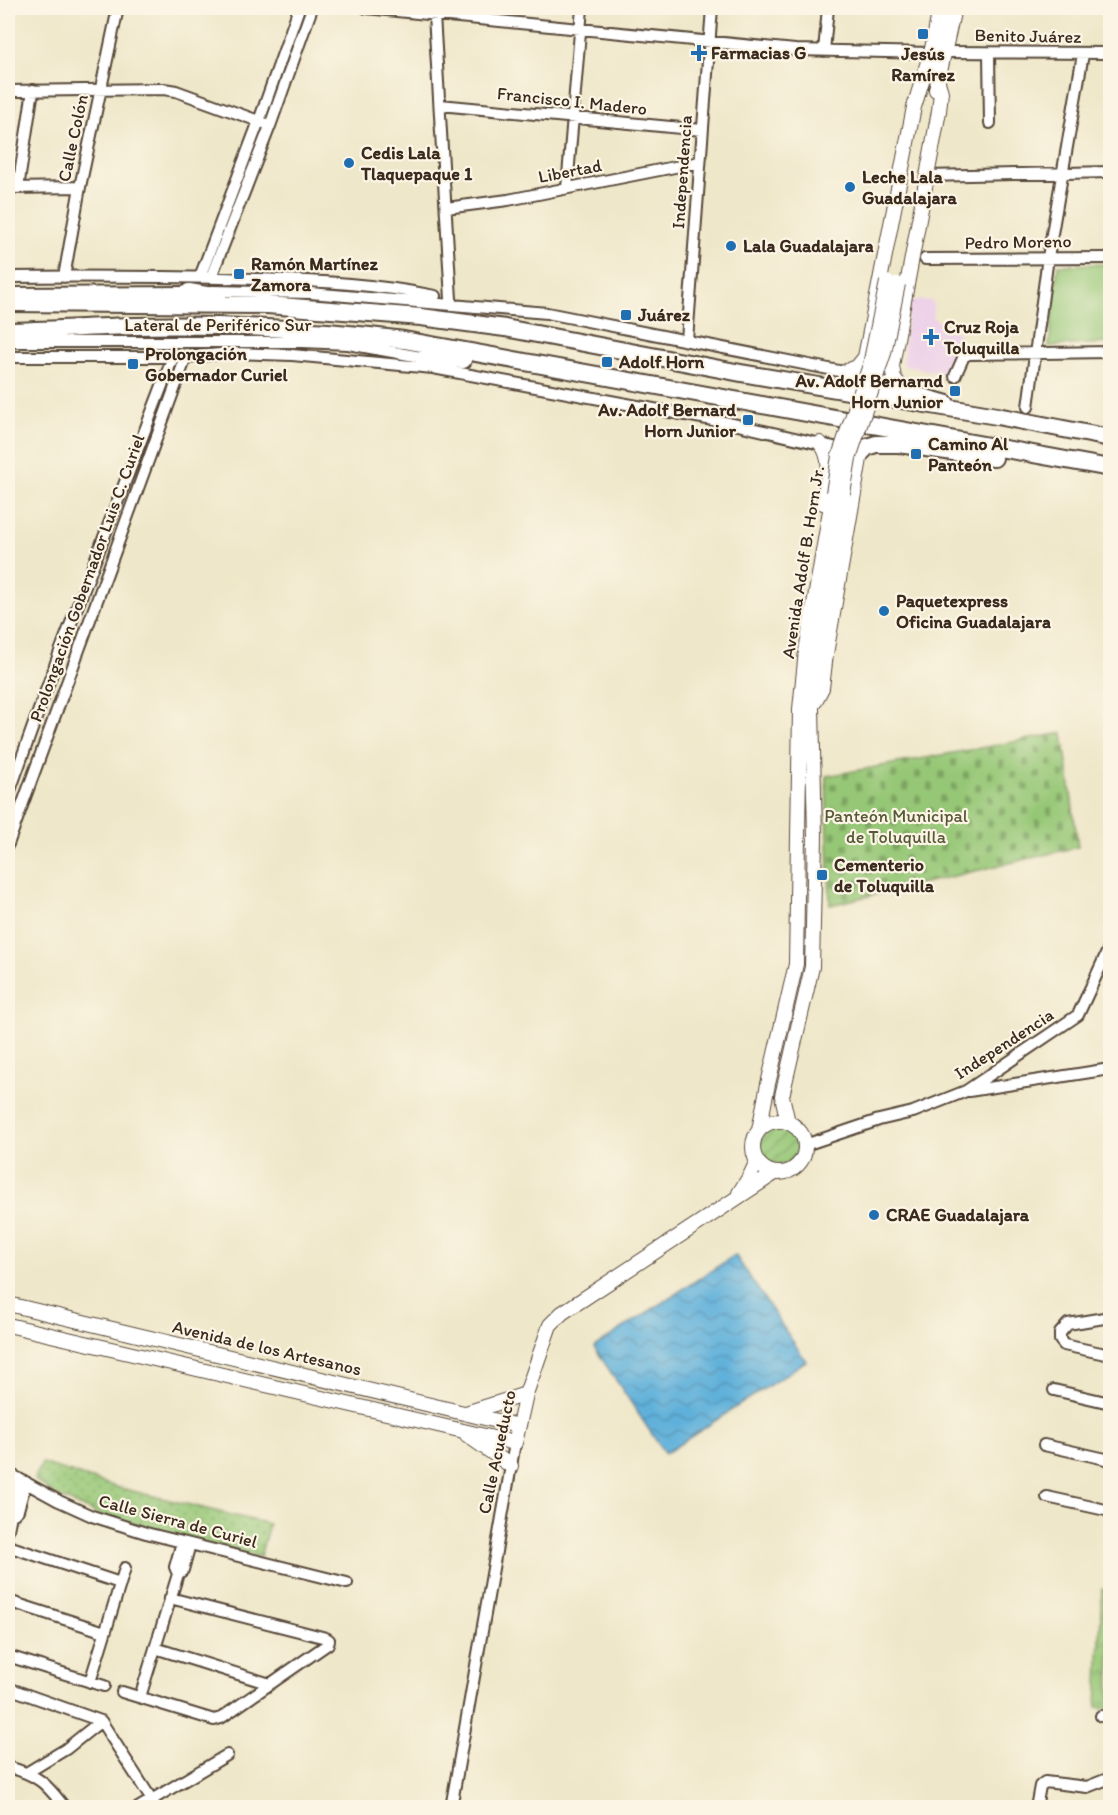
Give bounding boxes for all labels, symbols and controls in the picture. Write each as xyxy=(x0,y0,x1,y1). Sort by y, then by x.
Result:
street label: Benito Juárez xyxy=(974,24,1082,48)
marker: Jesús Ramírez xyxy=(916,27,930,41)
place label: Farmacias G xyxy=(711,42,806,64)
place label: Jesús Ramírez xyxy=(891,43,955,86)
marker: Farmacias G xyxy=(692,46,706,60)
street label: Francisco I. Madero xyxy=(496,82,648,120)
street label: Calle Colón xyxy=(53,92,93,184)
street label: Independencia xyxy=(667,114,697,230)
place label: Cedis Lala Tlaquepaque 1 xyxy=(360,142,473,185)
street label: Libertad xyxy=(536,154,604,188)
marker: Cedis Lala Tlaquepaque 1 xyxy=(342,156,356,170)
place label: Leche Lala Guadalajara xyxy=(862,166,957,209)
marker: Leche Lala Guadalajara xyxy=(843,180,857,194)
street label: Pedro Moreno xyxy=(964,230,1072,254)
place label: Lala Guadalajara xyxy=(743,235,874,257)
marker: Lala Guadalajara xyxy=(724,239,738,253)
place label: Ramón Martínez Zamora xyxy=(251,253,378,296)
marker: Ramón Martínez Zamora xyxy=(232,267,246,281)
place label: Juárez xyxy=(637,304,691,326)
marker: Juárez xyxy=(619,308,633,322)
street label: Lateral de Periférico Sur xyxy=(124,314,313,336)
place label: Cruz Roja Toluquilla xyxy=(943,316,1020,359)
marker: Cruz Roja Toluquilla xyxy=(922,328,940,346)
place label: Prolongación Gobernador Curiel xyxy=(145,343,289,386)
place label: Adolf Horn xyxy=(618,351,704,373)
marker: Adolf Horn xyxy=(600,355,614,369)
marker: Prolongación Gobernador Curiel xyxy=(126,357,140,371)
place label: Av. Adolf Bernarnd Horn Junior xyxy=(795,370,944,413)
marker: Av. Adolf Bernarnd Horn Junior xyxy=(948,384,962,398)
place label: Av. Adolf Bernard Horn Junior xyxy=(597,399,737,442)
marker: Av. Adolf Bernard Horn Junior xyxy=(741,413,755,427)
street label: Prolongación Gobernador Luis C. Curiel xyxy=(25,431,149,725)
place label: Camino Al Panteón xyxy=(928,433,1009,476)
marker: Camino Al Panteón xyxy=(909,447,923,461)
street label: Avenida Adolf B. Horn Jr. xyxy=(777,464,829,660)
place label: Paquetexpress Oficina Guadalajara xyxy=(896,590,1051,633)
marker: Paquetexpress Oficina Guadalajara xyxy=(877,604,891,618)
park label: Panteón Municipal de Toluquilla xyxy=(824,805,968,848)
place label: Cementerio de Toluquilla xyxy=(834,854,935,897)
marker: Cementerio de Toluquilla xyxy=(815,868,829,882)
street label: Independencia xyxy=(950,1004,1058,1084)
place label: CRAE Guadalajara xyxy=(886,1204,1030,1226)
marker: CRAE Guadalajara xyxy=(867,1208,881,1222)
street label: Avenida de los Artesanos xyxy=(170,1316,364,1380)
street label: Calle Acueducto xyxy=(473,1388,521,1516)
street label: Calle Sierra de Curiel xyxy=(96,1489,260,1553)

